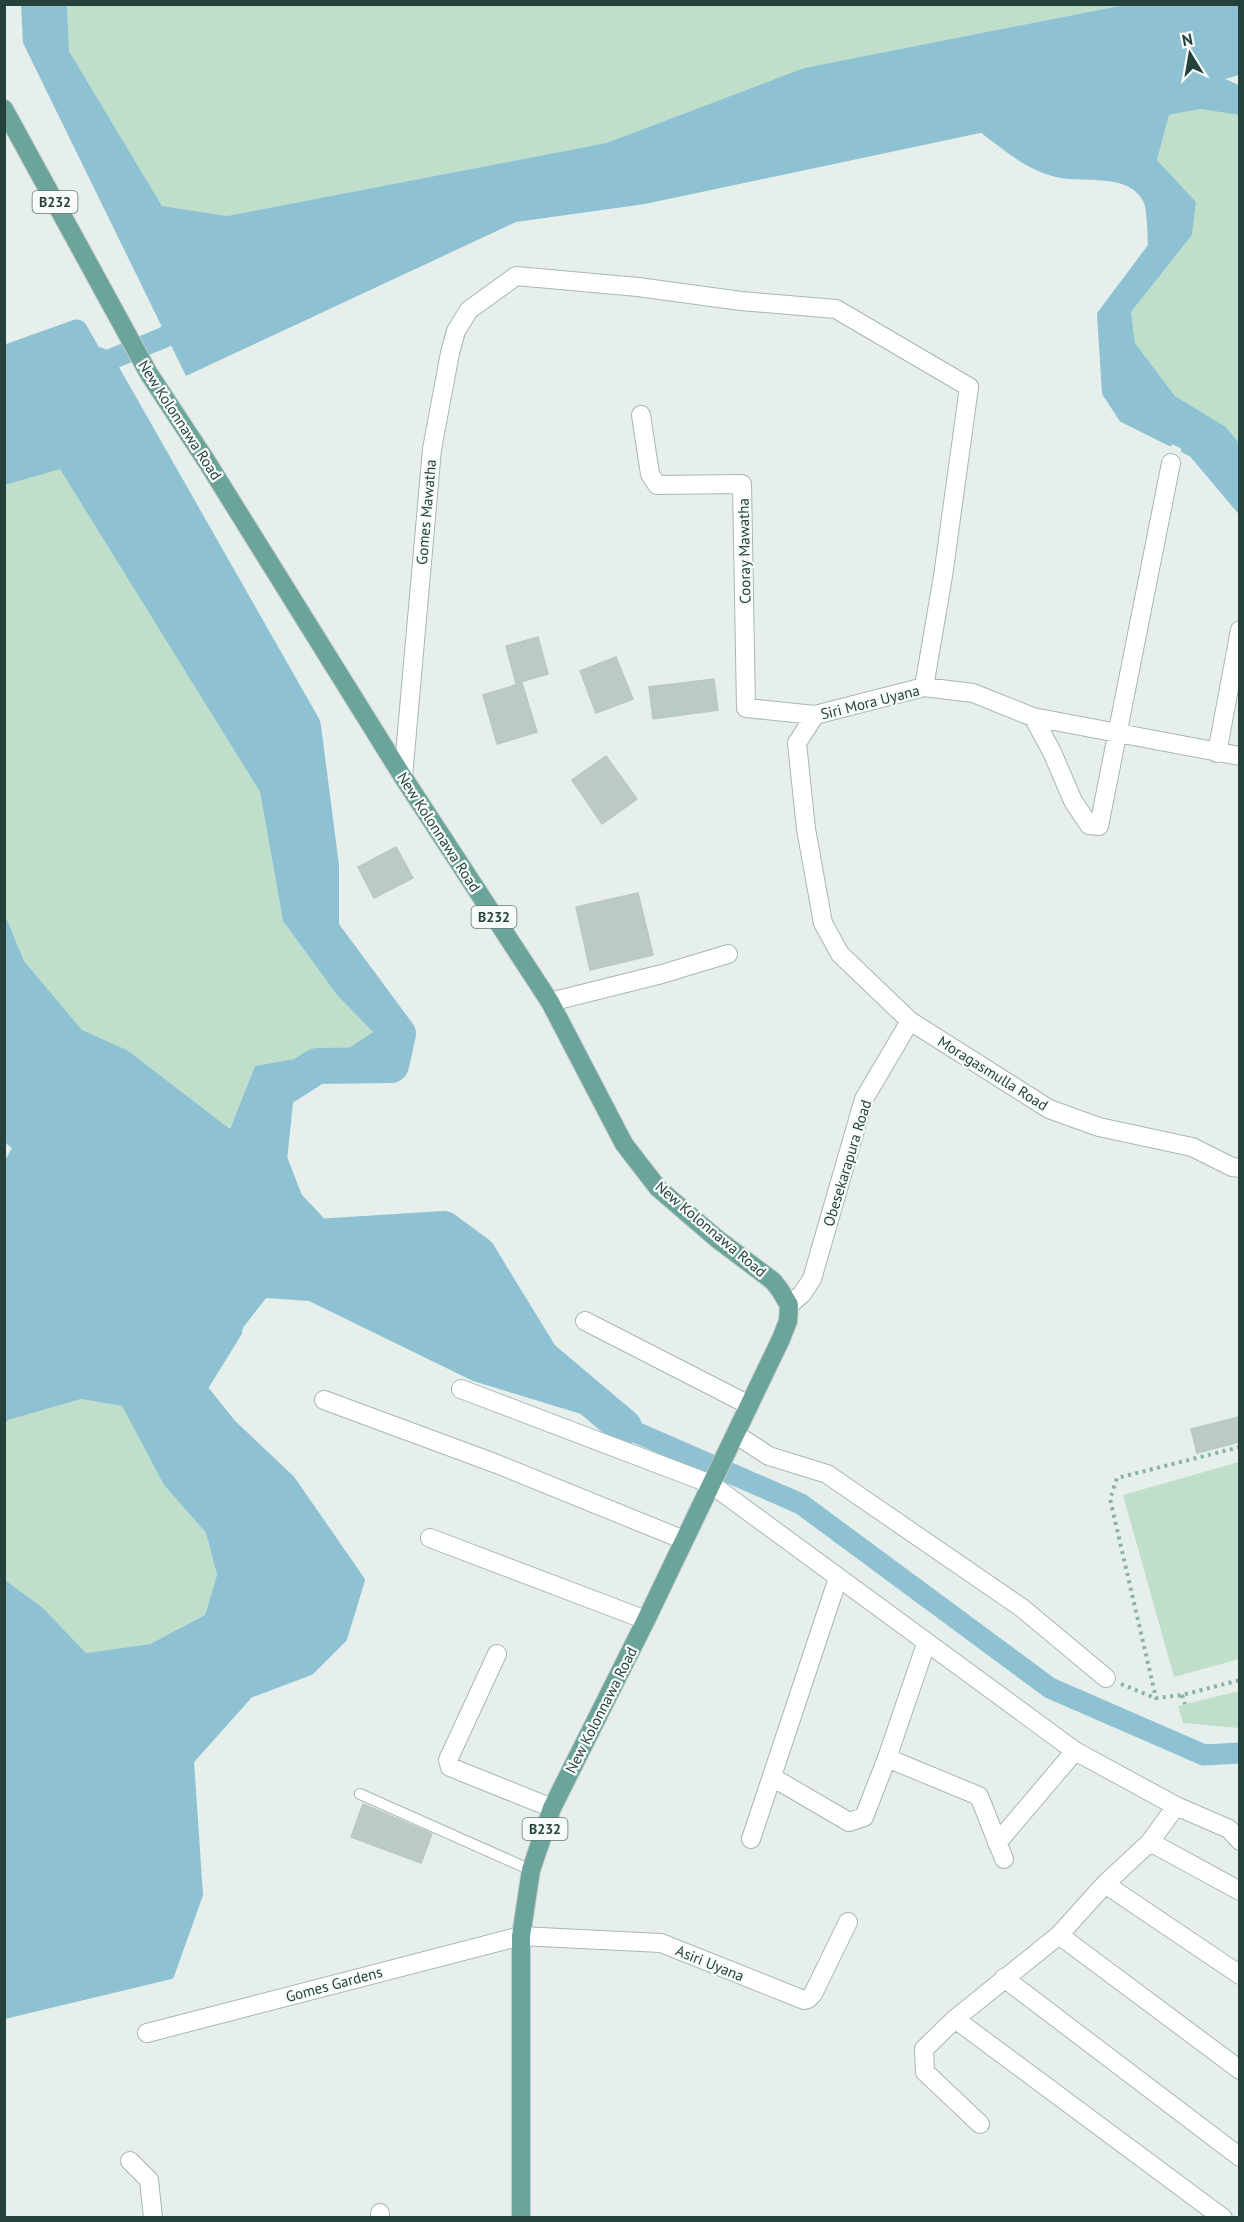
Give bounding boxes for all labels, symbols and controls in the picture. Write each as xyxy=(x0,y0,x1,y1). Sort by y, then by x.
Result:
north arrow xyxy=(1160,24,1220,84)
text: N xyxy=(1180,28,1194,50)
road number: B232 xyxy=(32,191,78,213)
street label: New Kolonnawa Road xyxy=(134,356,226,484)
street label: Gomes Mawatha xyxy=(412,458,440,566)
street label: Cooray Mawatha xyxy=(734,498,754,604)
street label: Siri Mora Uyana xyxy=(818,681,922,723)
street label: New Kolonnawa Road xyxy=(393,768,485,896)
road number: B232 xyxy=(472,906,516,928)
street label: Moragasmulla Road xyxy=(934,1031,1052,1115)
street label: Obesekarapura Road xyxy=(819,1097,875,1229)
street label: New Kolonnawa Road xyxy=(652,1177,770,1281)
street label: New Kolonnawa Road xyxy=(561,1644,641,1776)
road number: B232 xyxy=(522,1818,568,1840)
street label: Asiri Uyana xyxy=(673,1941,747,1985)
street label: Gomes Gardens xyxy=(284,1962,384,2006)

